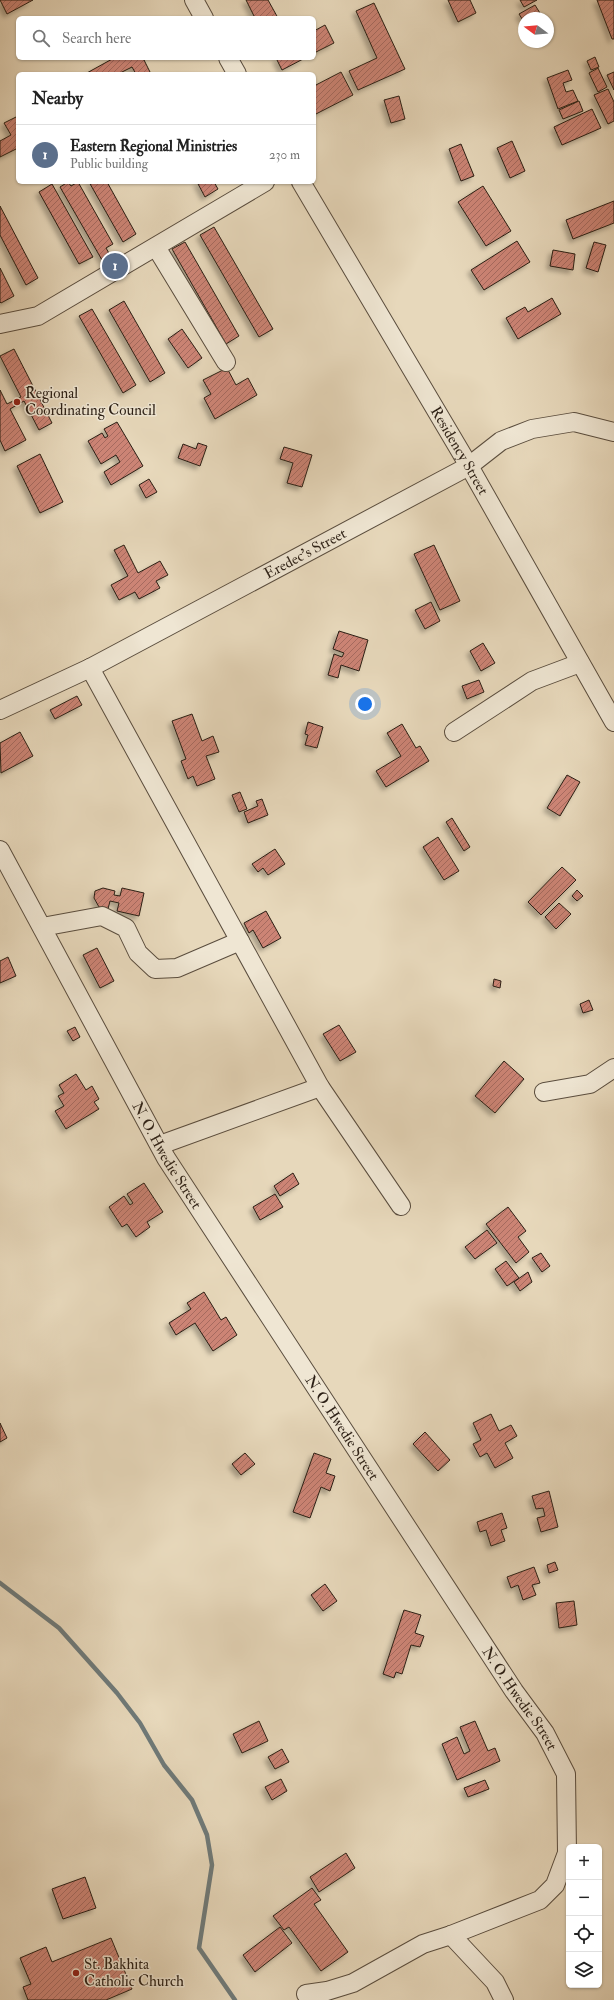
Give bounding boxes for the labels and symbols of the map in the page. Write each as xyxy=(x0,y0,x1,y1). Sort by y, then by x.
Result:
north arrow xyxy=(518,12,554,48)
pin: 1 xyxy=(102,251,128,281)
place label: Regional Coordinating Council xyxy=(25,384,156,420)
marker: Regional Coordinating Council xyxy=(12,397,22,407)
street label: Residency Street xyxy=(426,403,493,498)
street label: Eredec's Street xyxy=(261,524,350,583)
your location xyxy=(355,694,375,714)
street label: N. O. Hwedie Street xyxy=(128,1098,206,1213)
street label: N. O. Hwedie Street xyxy=(301,1372,383,1484)
street label: N. O. Hwedie Street xyxy=(478,1643,562,1754)
place label: St. Bakhita Catholic Church xyxy=(84,1955,184,1991)
marker: St. Bakhita Catholic Church xyxy=(71,1968,81,1978)

